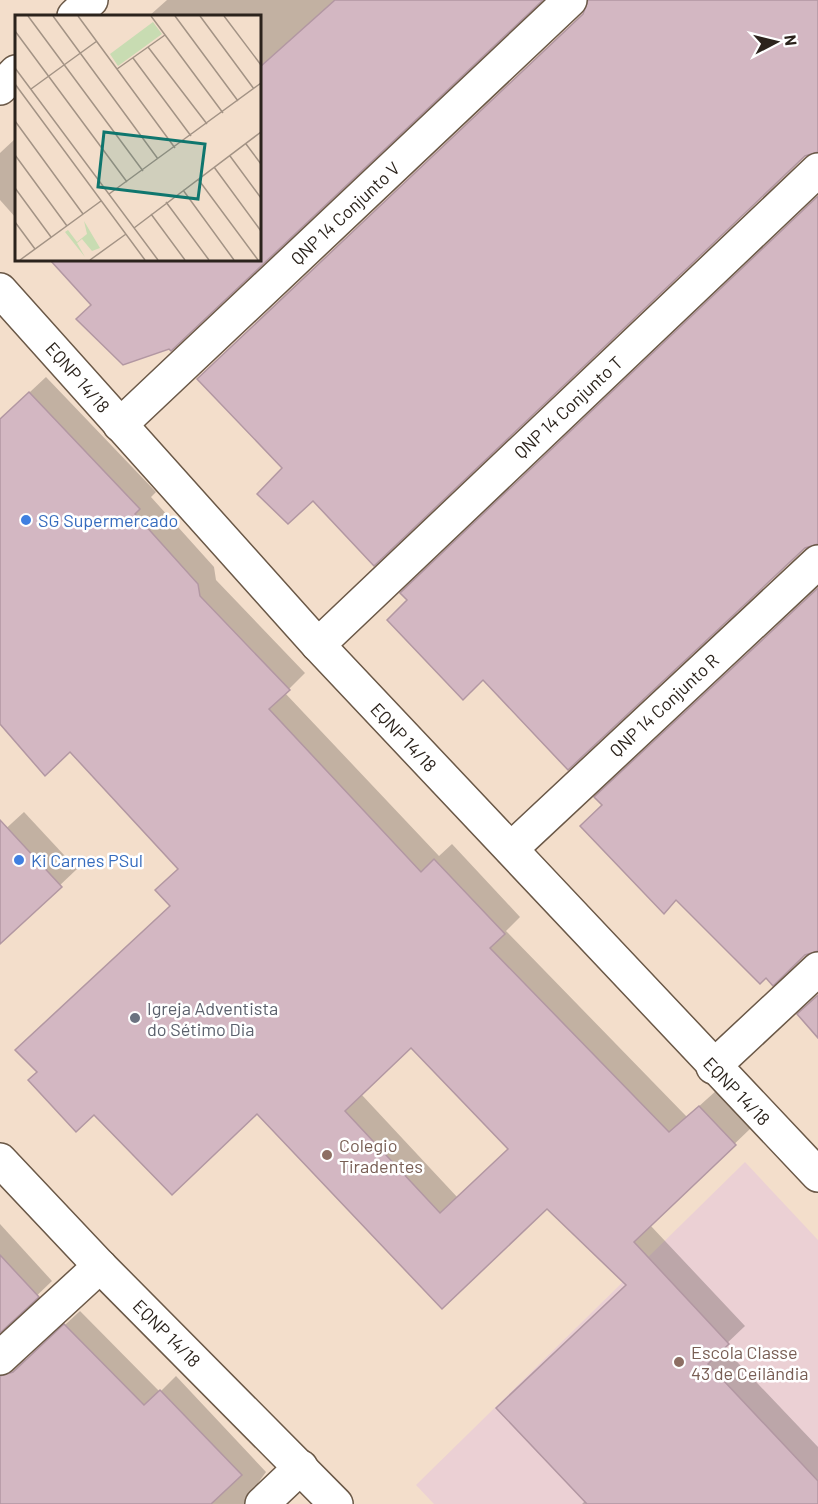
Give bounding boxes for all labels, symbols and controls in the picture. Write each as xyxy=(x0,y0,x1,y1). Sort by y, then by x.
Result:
north arrow xyxy=(746,12,806,72)
inset map xyxy=(15,15,261,261)
text: N xyxy=(781,34,801,47)
street label: QNP 14 Conjunto V xyxy=(286,157,404,269)
street label: EQNP 14/18 xyxy=(41,337,115,417)
street label: QNP 14 Conjunto T xyxy=(509,351,627,463)
place label: SG Supermercado xyxy=(38,509,178,531)
marker: SG Supermercado xyxy=(19,513,33,527)
street label: QNP 14 Conjunto R xyxy=(605,649,723,761)
street label: EQNP 14/18 xyxy=(366,698,442,776)
place label: Ki Carnes PSul xyxy=(31,849,143,871)
marker: Ki Carnes PSul xyxy=(12,853,26,867)
place label: Igreja Adventista do Sétimo Dia xyxy=(147,997,278,1040)
marker: Igreja Adventista do Sétimo Dia xyxy=(128,1011,142,1025)
street label: EQNP 14/18 xyxy=(699,1052,775,1130)
place label: Colegio Tiradentes xyxy=(339,1134,423,1177)
marker: Colegio Tiradentes xyxy=(320,1148,334,1162)
street label: EQNP 14/18 xyxy=(129,1295,205,1371)
place label: Escola Classe 43 de Ceilândia xyxy=(691,1341,808,1384)
marker: Escola Classe 43 de Ceilândia xyxy=(672,1355,686,1369)

